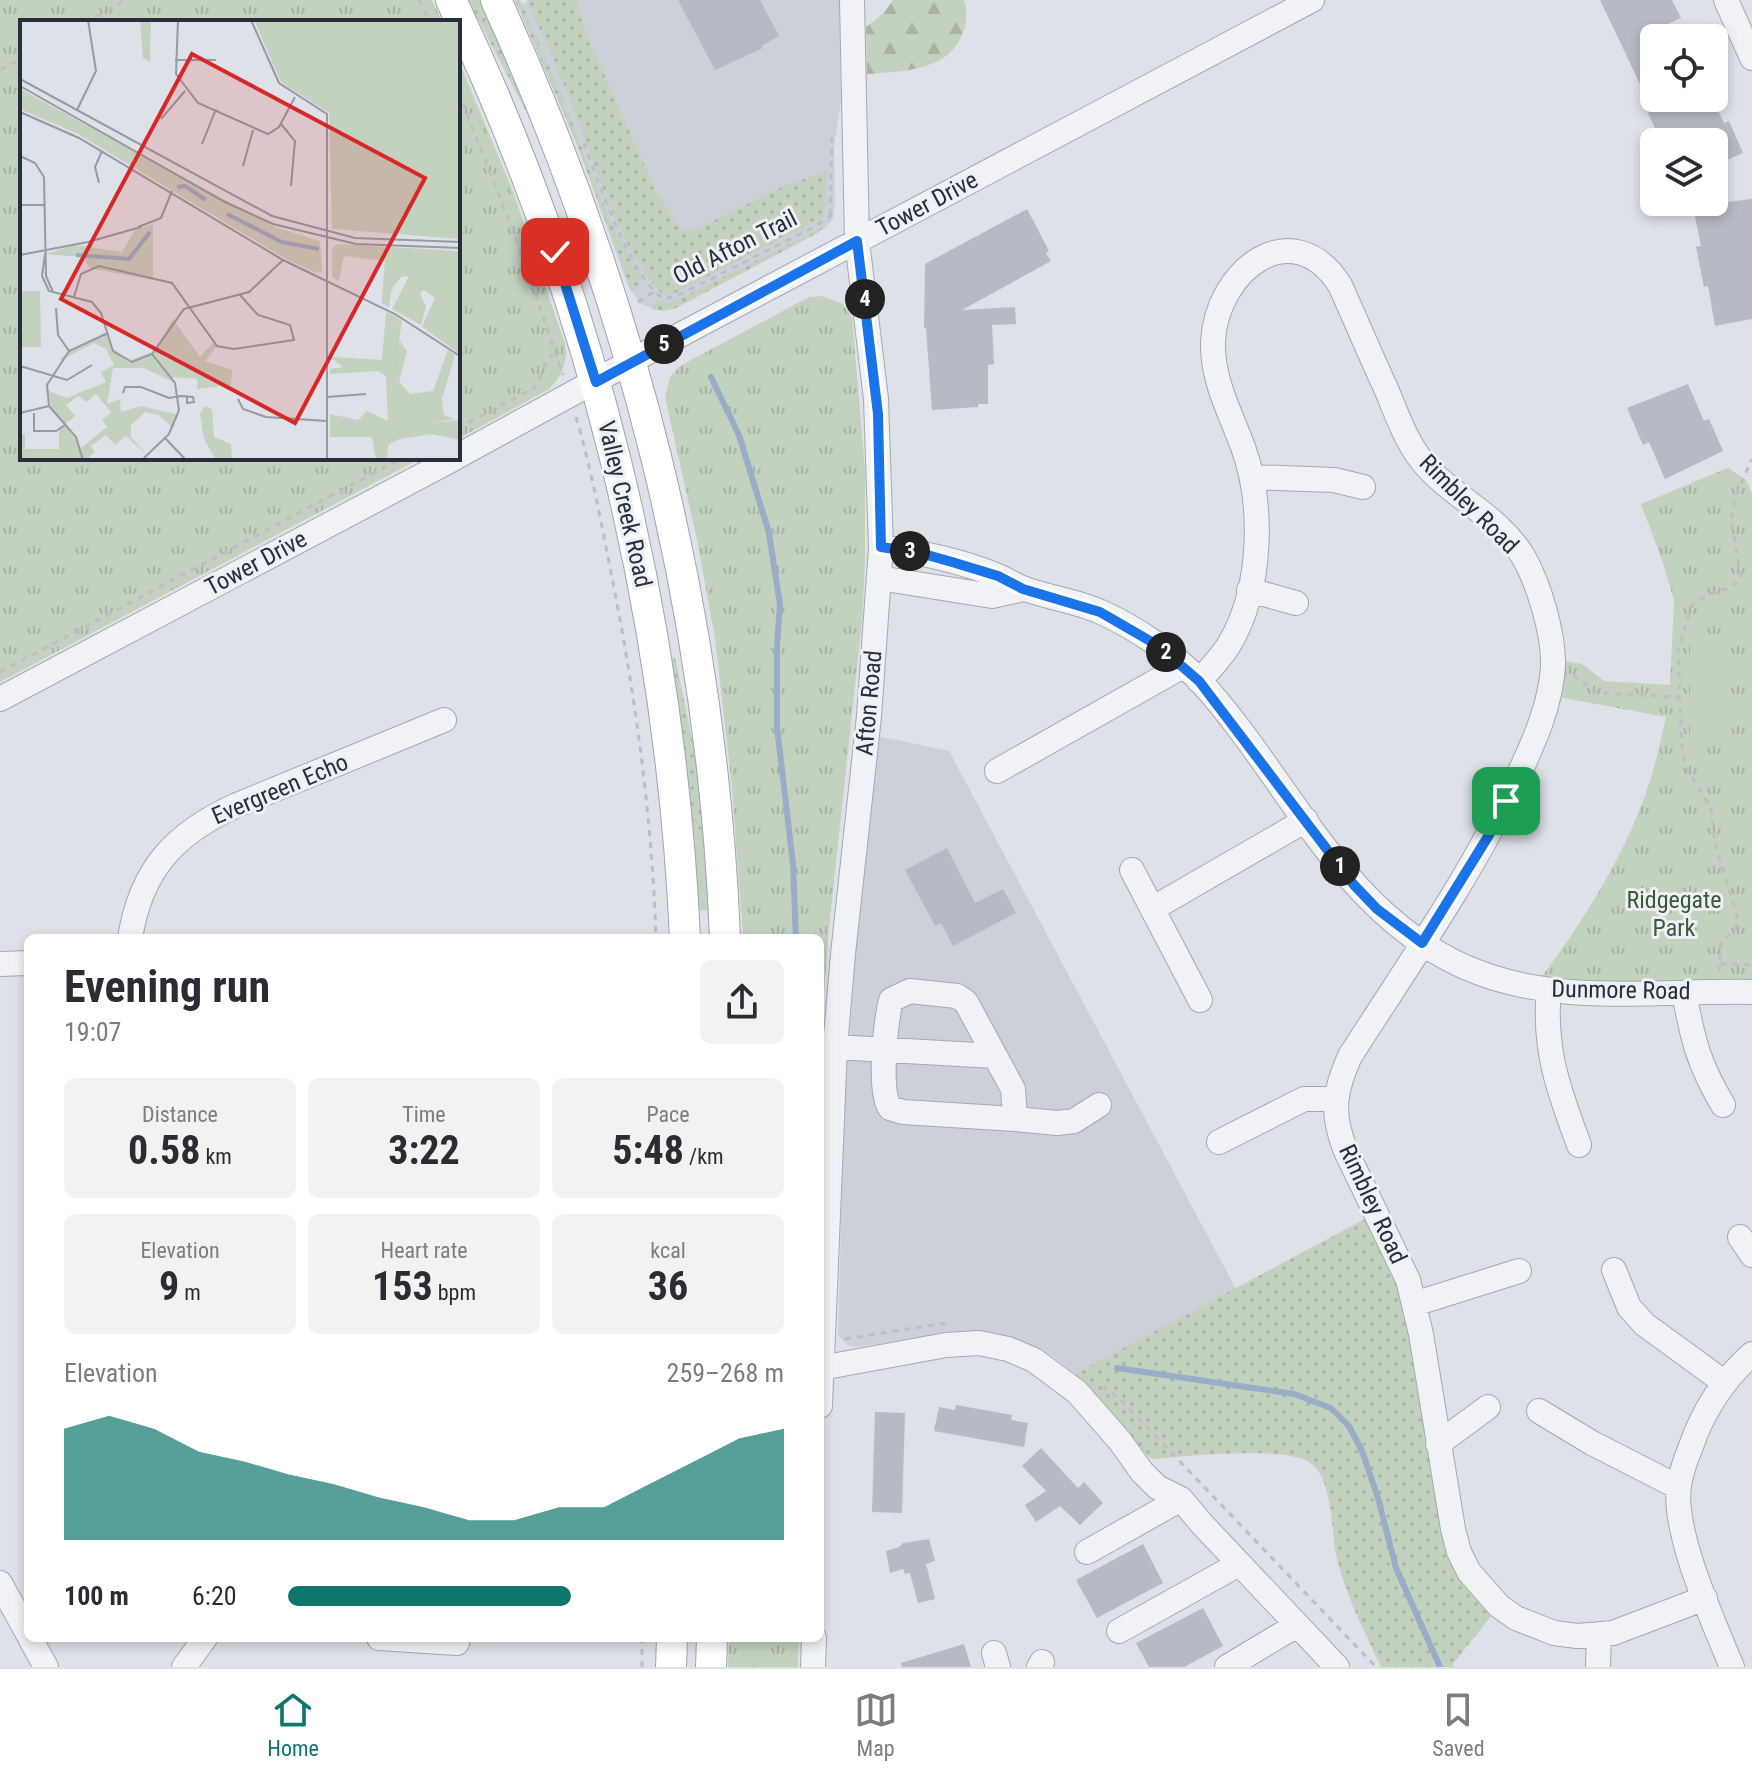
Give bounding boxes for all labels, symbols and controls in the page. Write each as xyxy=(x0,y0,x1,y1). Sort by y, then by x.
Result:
inset map xyxy=(20,20,460,460)
map controls xyxy=(1640,24,1728,216)
button: locate xyxy=(1640,24,1728,112)
button: layers xyxy=(1640,128,1728,216)
street label: Tower Drive xyxy=(871,166,983,242)
street label: Old Afton Trail xyxy=(668,204,802,290)
pin xyxy=(521,218,589,286)
icon: check xyxy=(533,230,577,274)
pin: 4 xyxy=(845,279,885,319)
text: 4 xyxy=(859,286,871,311)
pin: 5 xyxy=(644,324,684,364)
text: 5 xyxy=(658,331,670,356)
street label: Valley Creek Road xyxy=(592,418,658,590)
street label: Rimbley Road xyxy=(1414,449,1524,559)
street label: Tower Drive xyxy=(200,525,312,601)
pin: 3 xyxy=(890,531,930,571)
text: 3 xyxy=(904,538,916,563)
pin: 2 xyxy=(1146,632,1186,672)
text: 2 xyxy=(1160,639,1172,664)
street label: Afton Road xyxy=(850,649,888,757)
street label: Evergreen Echo xyxy=(208,748,352,830)
pin xyxy=(1472,767,1540,835)
icon: arrive xyxy=(1484,779,1528,823)
pin: 1 xyxy=(1320,846,1360,886)
text: 1 xyxy=(1334,853,1346,878)
park label: Ridgegate Park xyxy=(1627,886,1721,942)
button: share xyxy=(700,960,784,1044)
text: Evening run xyxy=(64,961,270,1013)
street label: Dunmore Road xyxy=(1551,975,1691,1005)
text: 19:07 xyxy=(64,1017,121,1047)
text: Distance xyxy=(142,1102,218,1127)
text: Time xyxy=(402,1102,446,1127)
text: Pace xyxy=(646,1102,690,1127)
text: 0.58 xyxy=(128,1127,200,1174)
text: 3:22 xyxy=(388,1127,460,1174)
text: 5:48 xyxy=(612,1127,684,1174)
street label: Rimbley Road xyxy=(1333,1140,1413,1268)
text: km xyxy=(200,1144,232,1169)
text: /km xyxy=(684,1144,724,1169)
text: Elevation xyxy=(140,1238,220,1263)
text: Heart rate xyxy=(381,1238,467,1263)
text: kcal xyxy=(650,1238,686,1263)
text: 9 xyxy=(159,1263,179,1310)
text: 153 xyxy=(372,1263,433,1310)
text: 36 xyxy=(648,1263,688,1310)
text: m xyxy=(179,1280,201,1305)
text: bpm xyxy=(433,1280,476,1305)
text: Elevation xyxy=(64,1358,158,1388)
text: 259–268 m xyxy=(667,1358,784,1388)
text: 100 m xyxy=(64,1581,129,1611)
text: 6:20 xyxy=(192,1581,237,1611)
tab: Home xyxy=(267,1688,319,1761)
tab: Map xyxy=(854,1688,898,1761)
tab: Saved xyxy=(1432,1688,1485,1761)

